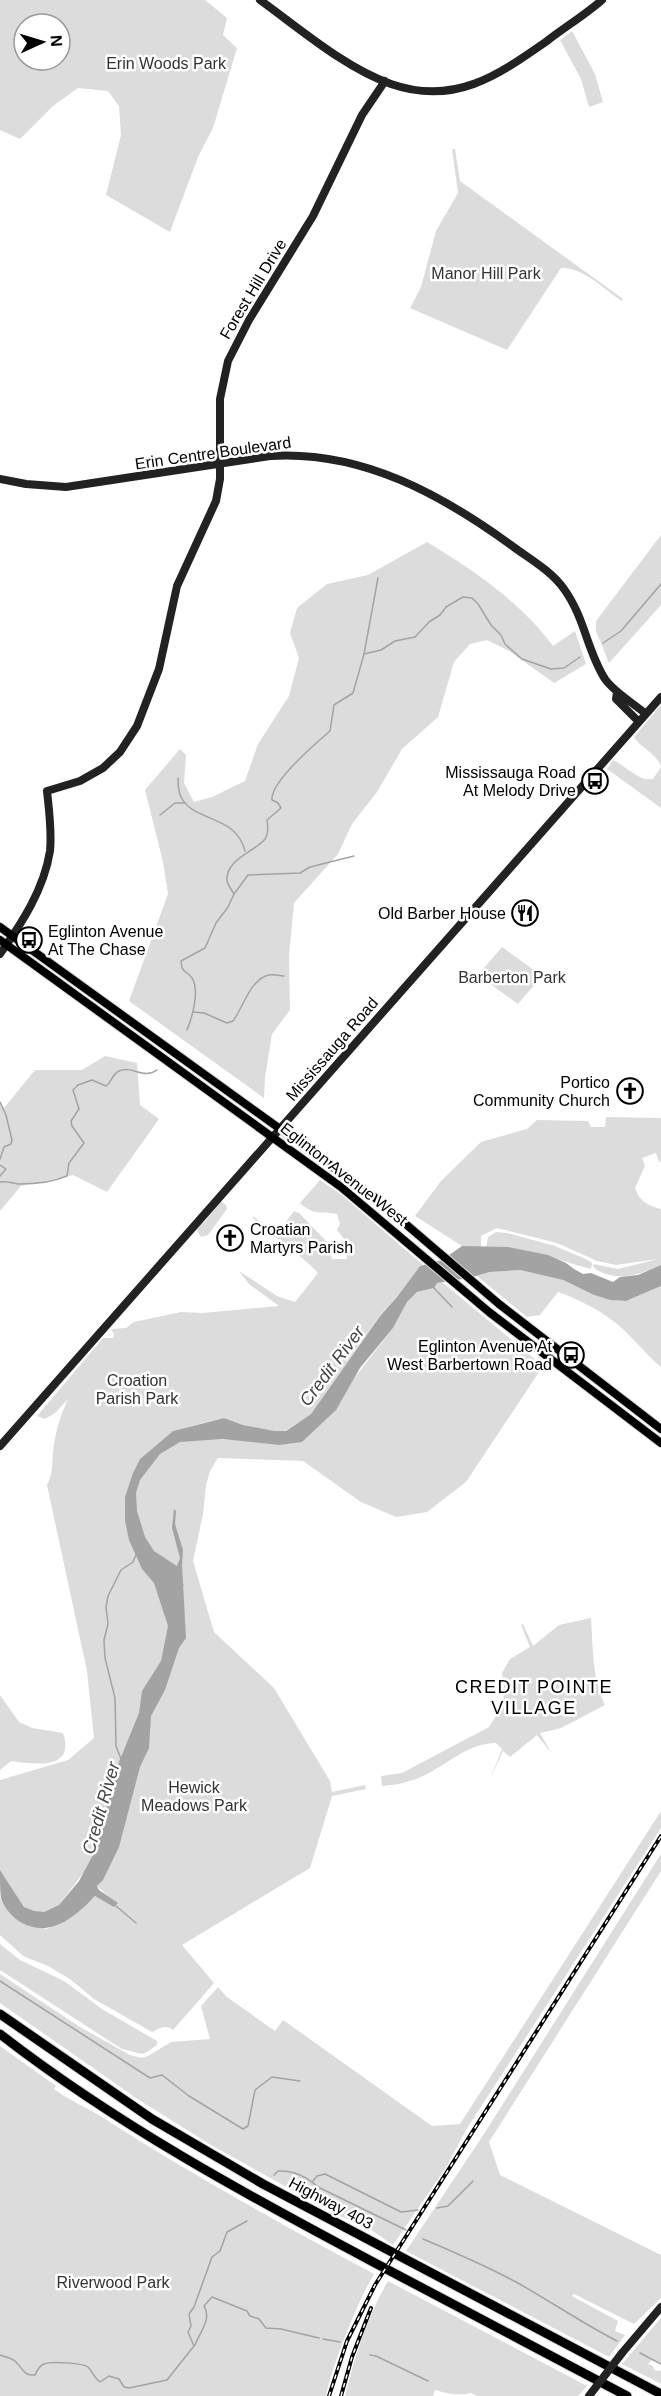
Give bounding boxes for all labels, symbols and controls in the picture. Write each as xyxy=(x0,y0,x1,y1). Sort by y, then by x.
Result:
north arrow xyxy=(12,12,72,72)
text: N xyxy=(48,35,65,47)
park label: Erin Woods Park xyxy=(106,55,227,72)
street label: Forest Hill Drive xyxy=(216,236,290,342)
park label: Manor Hill Park xyxy=(431,265,542,282)
street label: Erin Centre Boulevard xyxy=(134,434,292,472)
place label: Mississauga Road At Melody Drive xyxy=(445,764,576,799)
bus stop icon: Mississauga Road At Melody Drive xyxy=(580,766,610,796)
restaurant icon: Old Barber House xyxy=(510,898,540,928)
place label: Old Barber House xyxy=(378,905,506,922)
place label: Eglinton Avenue At The Chase xyxy=(48,923,163,958)
bus stop icon: Eglinton Avenue At The Chase xyxy=(14,925,44,955)
park label: Barberton Park xyxy=(458,969,567,986)
street label: Mississauga Road xyxy=(283,994,381,1104)
place label: Portico Community Church xyxy=(473,1074,610,1109)
church icon: Portico Community Church xyxy=(615,1076,645,1106)
street label: Eglinton Avenue West xyxy=(277,1119,411,1229)
place label: Croatian Martyrs Parish xyxy=(250,1221,353,1256)
church icon: Croatian Martyrs Parish xyxy=(215,1223,245,1253)
water label: Credit River xyxy=(295,1321,369,1410)
place label: Eglinton Avenue At West Barbertown Road xyxy=(387,1338,553,1373)
bus stop icon: Eglinton Avenue At West Barbertown Road xyxy=(556,1340,586,1370)
park label: Croation Parish Park xyxy=(96,1372,179,1407)
district label: CREDIT POINTE VILLAGE xyxy=(455,1677,613,1718)
water label: Credit River xyxy=(78,1759,124,1856)
park label: Hewick Meadows Park xyxy=(141,1779,248,1814)
street label: Highway 403 xyxy=(286,2174,376,2232)
park label: Riverwood Park xyxy=(57,2274,170,2291)

